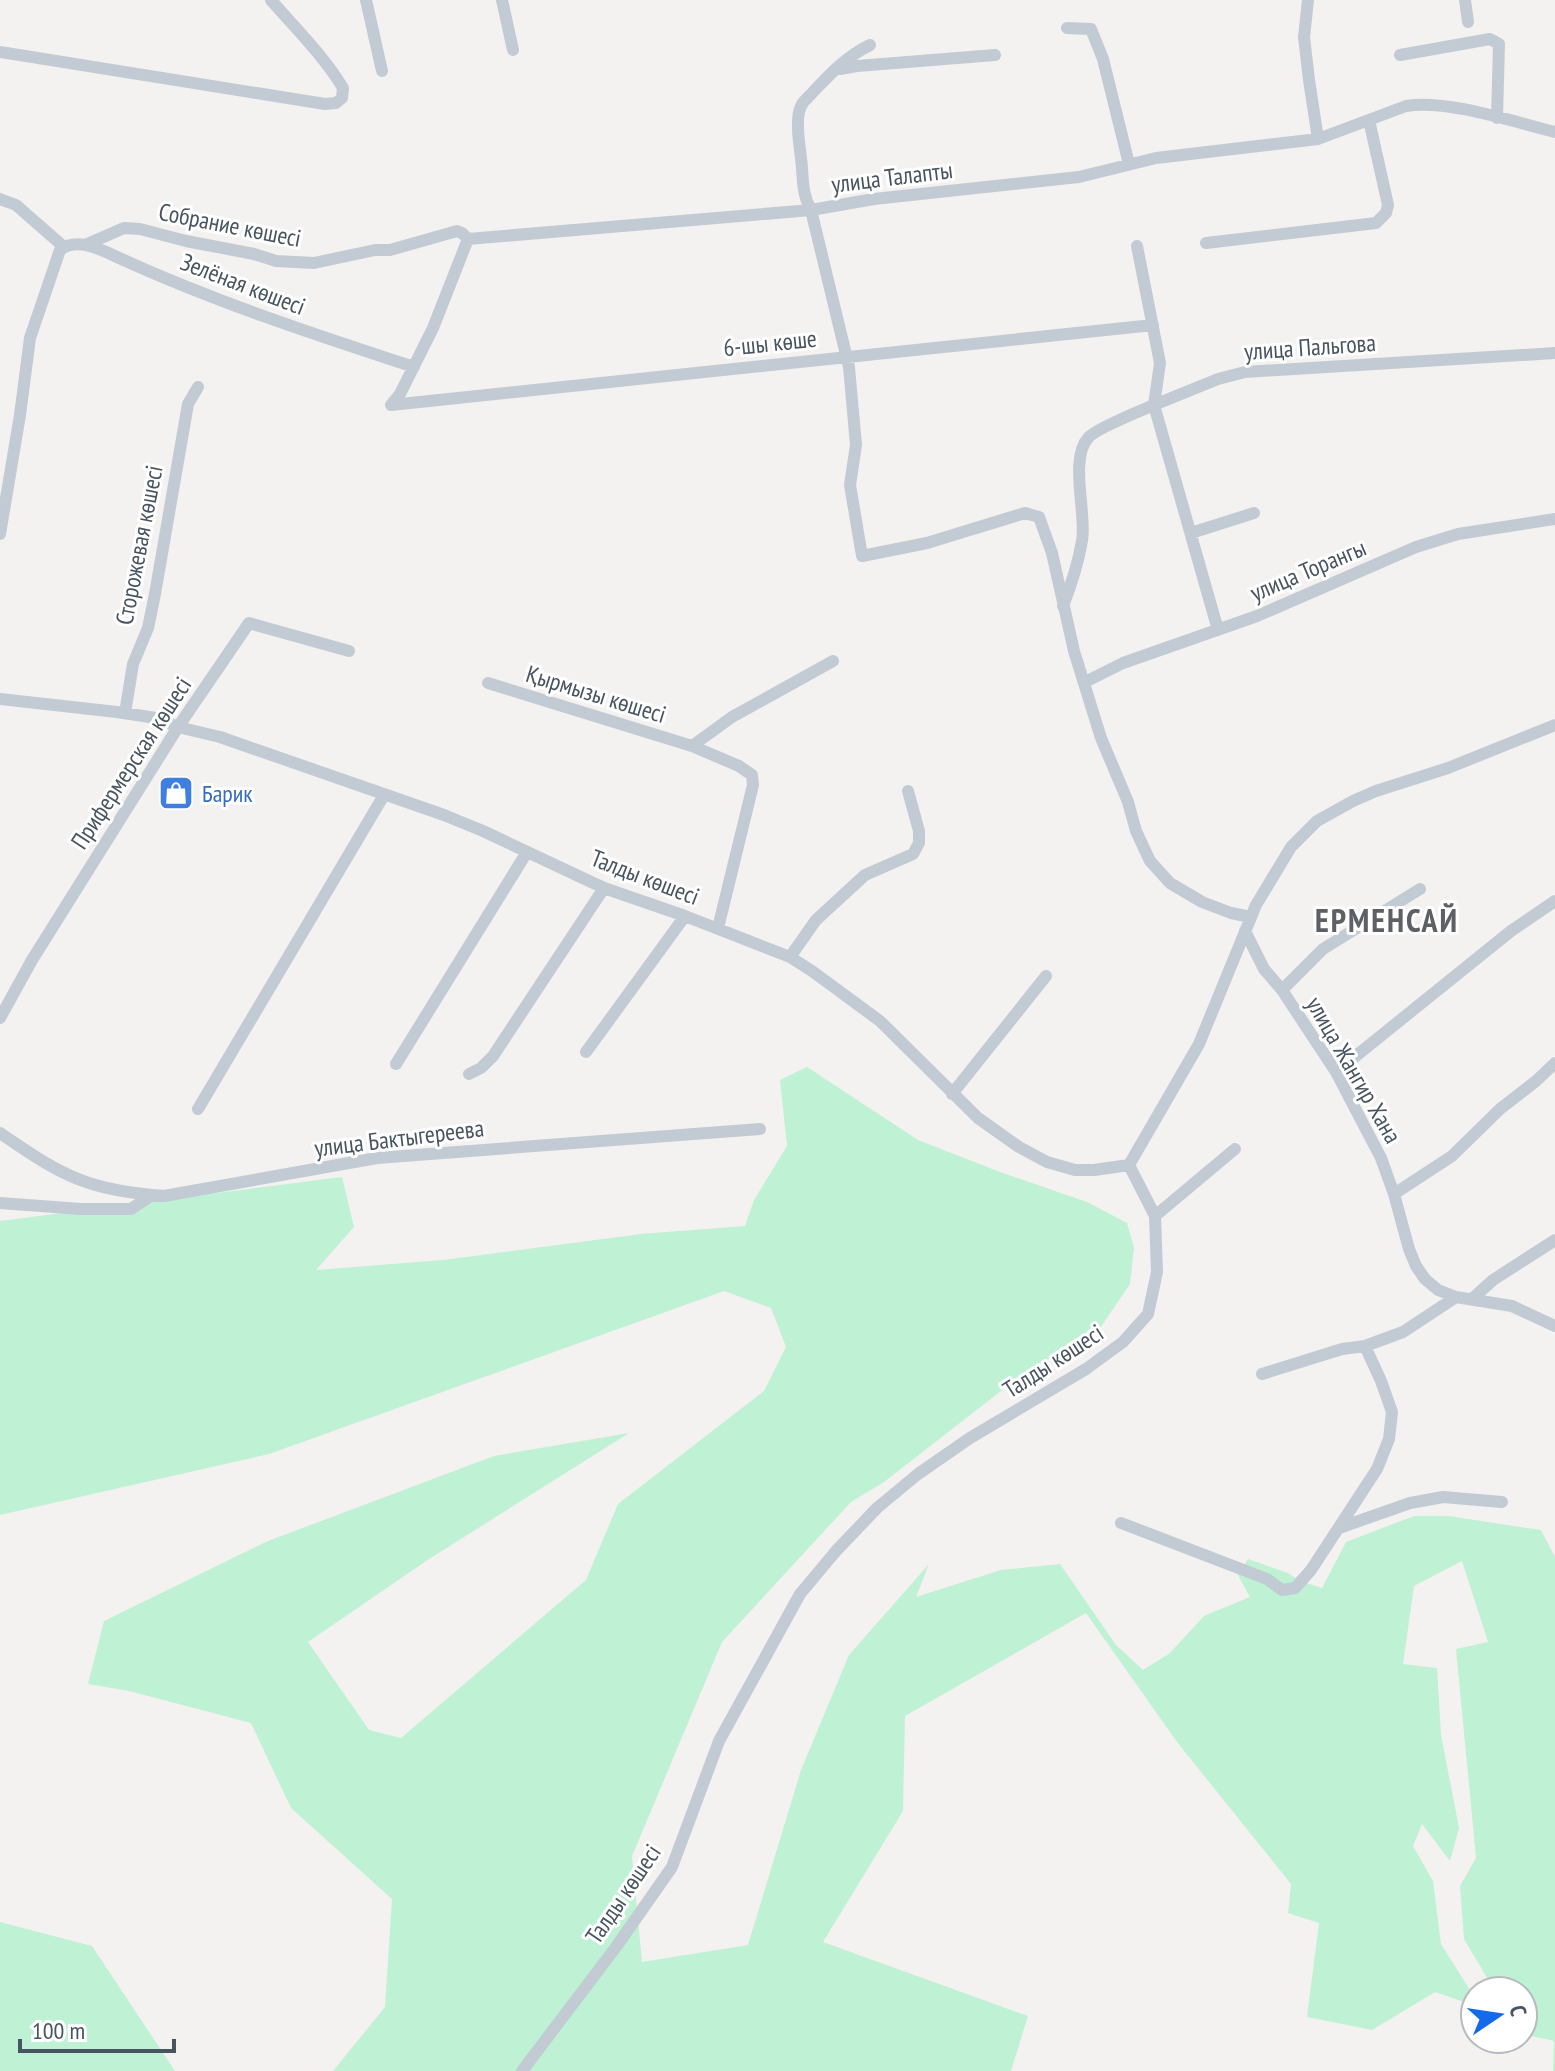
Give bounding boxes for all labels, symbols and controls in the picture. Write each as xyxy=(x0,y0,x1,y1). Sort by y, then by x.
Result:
street label: улица Талапты xyxy=(829,154,955,200)
street label: Собрание көшесі xyxy=(156,196,304,254)
street label: Зелёная көшесі xyxy=(176,246,310,322)
street label: 6-шы көше xyxy=(722,323,818,363)
street label: улица Пальгова xyxy=(1243,327,1377,367)
street label: Сторожевая көшесі xyxy=(108,463,170,627)
street label: улица Торангы xyxy=(1245,532,1371,608)
street label: Қырмызы көшесі xyxy=(522,658,670,730)
street label: Прифермерская көшесі xyxy=(64,671,198,855)
shop icon: Барик xyxy=(157,774,195,812)
place label: Барик xyxy=(202,778,253,809)
street label: Талды көшесі xyxy=(586,842,704,912)
district label: ЕРМЕНСАЙ xyxy=(1315,899,1459,941)
street label: улица Жангир Хана xyxy=(1299,991,1409,1149)
street label: улица Бактыгереева xyxy=(312,1112,486,1164)
street label: Талды көшесі xyxy=(997,1317,1109,1405)
street label: Талды көшесі xyxy=(578,1838,668,1950)
north arrow xyxy=(1459,1975,1539,2055)
text: С xyxy=(1504,2002,1533,2019)
scale bar xyxy=(20,2003,174,2053)
text: 100 m xyxy=(32,2015,85,2046)

